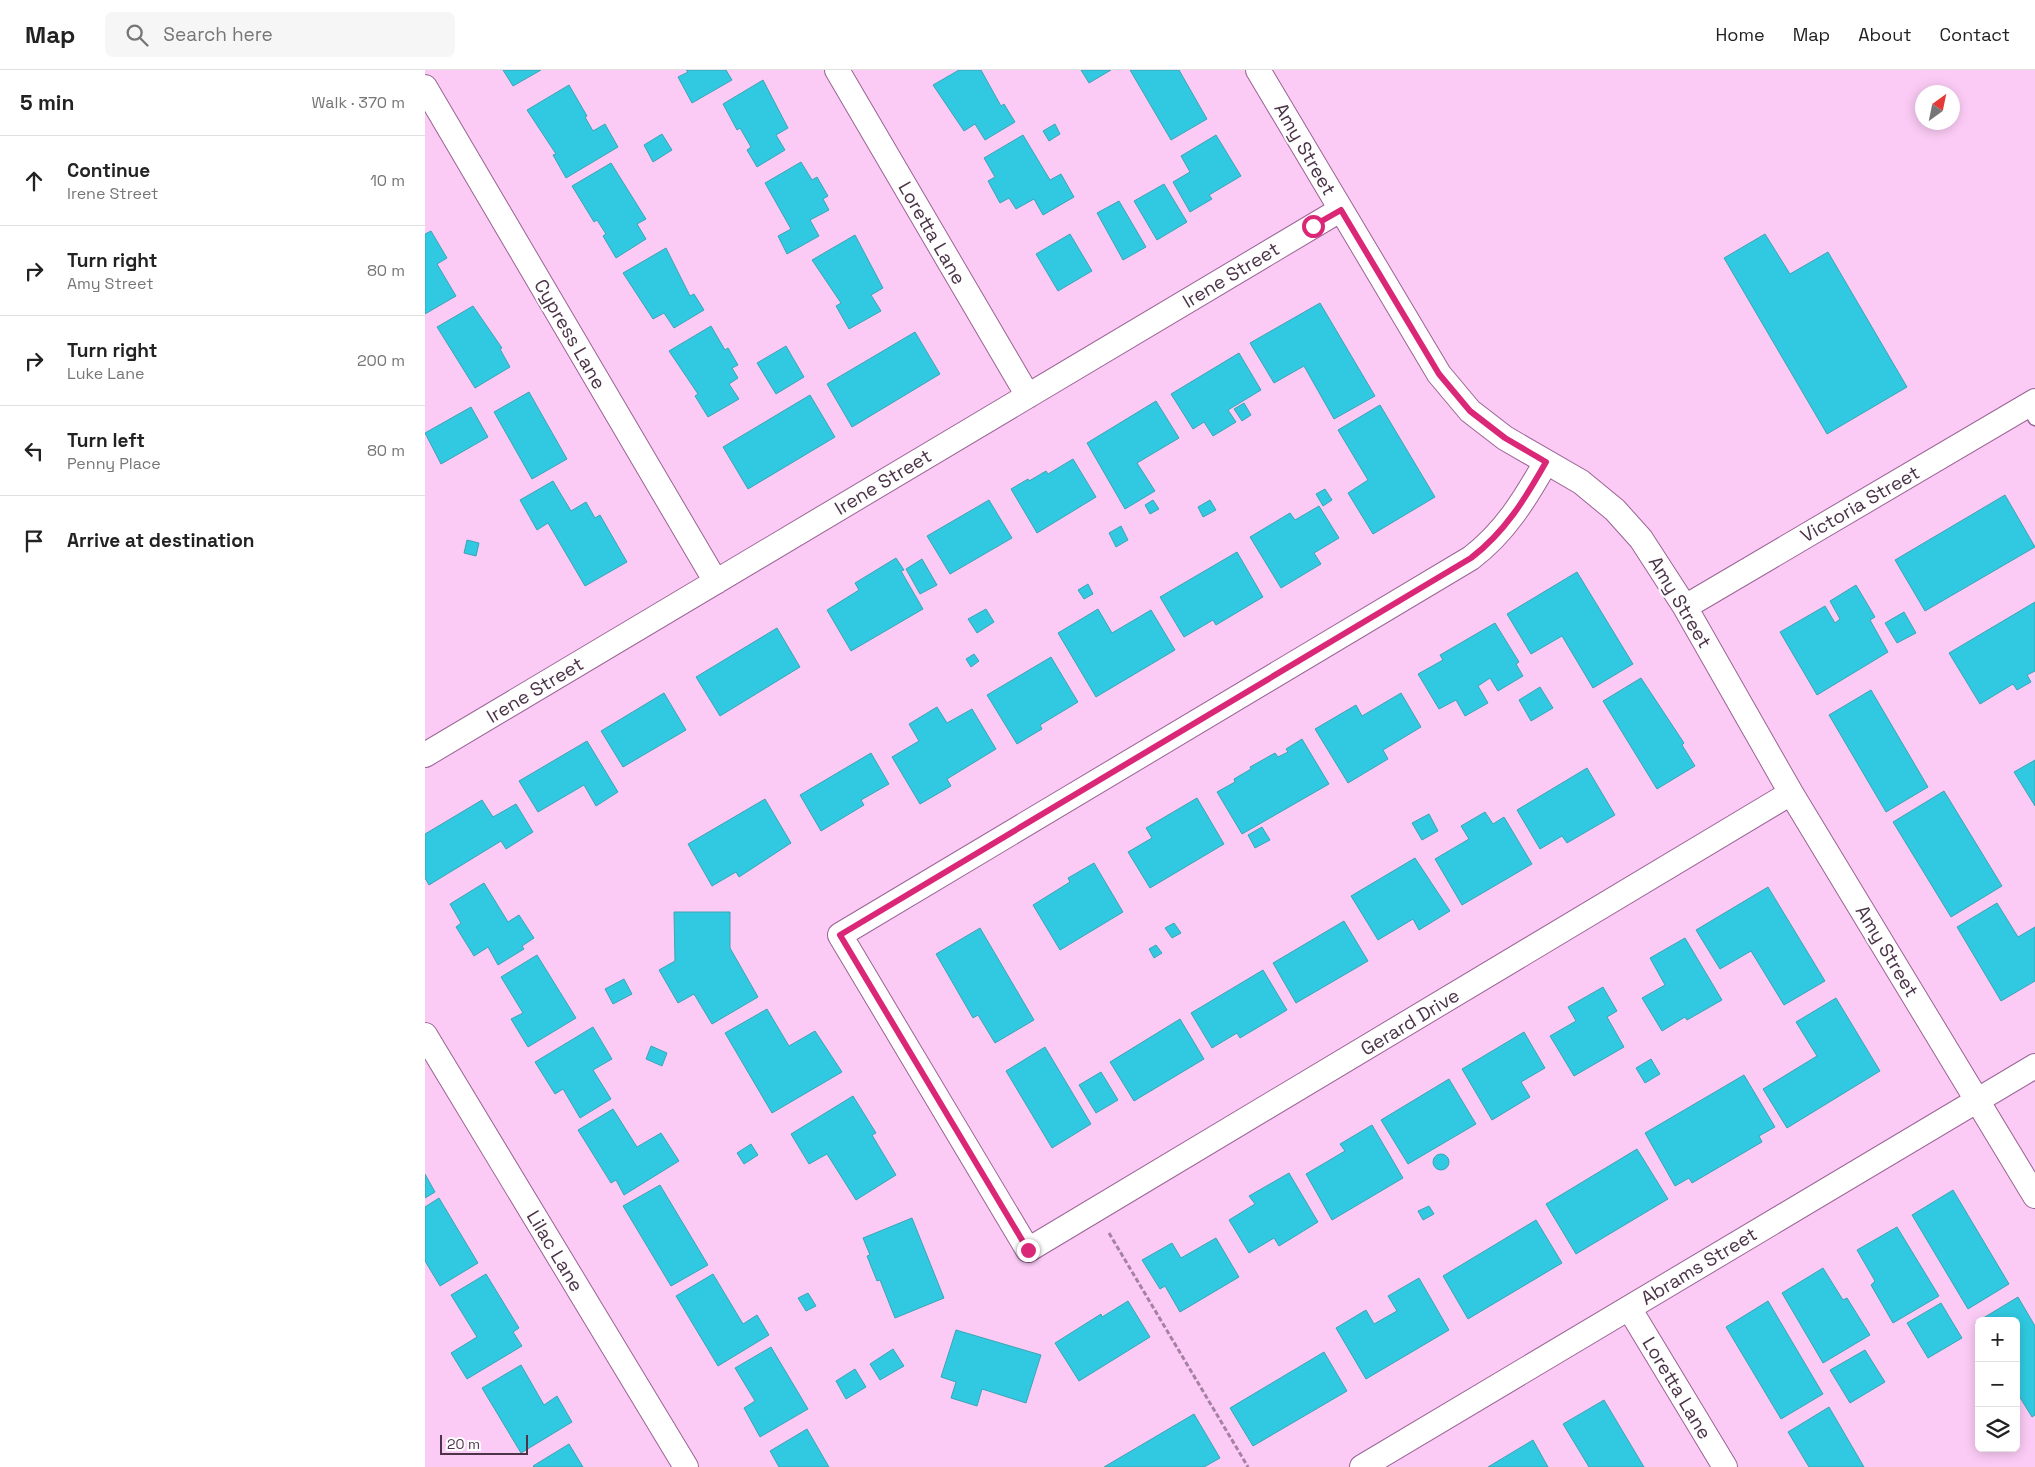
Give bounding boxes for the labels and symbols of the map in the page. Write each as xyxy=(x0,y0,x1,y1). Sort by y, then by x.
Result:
north arrow xyxy=(1915,85,1960,130)
street label: Amy Street xyxy=(1268,98,1342,200)
street label: Loretta Lane xyxy=(892,177,972,289)
route start xyxy=(1302,215,1325,238)
street label: Irene Street xyxy=(1178,236,1284,314)
street label: Cypress Lane xyxy=(528,274,612,394)
street label: Irene Street xyxy=(830,443,936,521)
street label: Victoria Street xyxy=(1796,460,1924,548)
street label: Amy Street xyxy=(1643,552,1717,652)
street label: Irene Street xyxy=(482,651,588,729)
street label: Amy Street xyxy=(1850,901,1924,1001)
street label: Gerard Drive xyxy=(1356,983,1464,1061)
street label: Lilac Lane xyxy=(521,1206,589,1296)
street label: Abrams Street xyxy=(1636,1221,1762,1311)
route end xyxy=(1017,1239,1040,1262)
street label: Loretta Lane xyxy=(1637,1332,1717,1444)
scale bar xyxy=(440,1432,527,1455)

